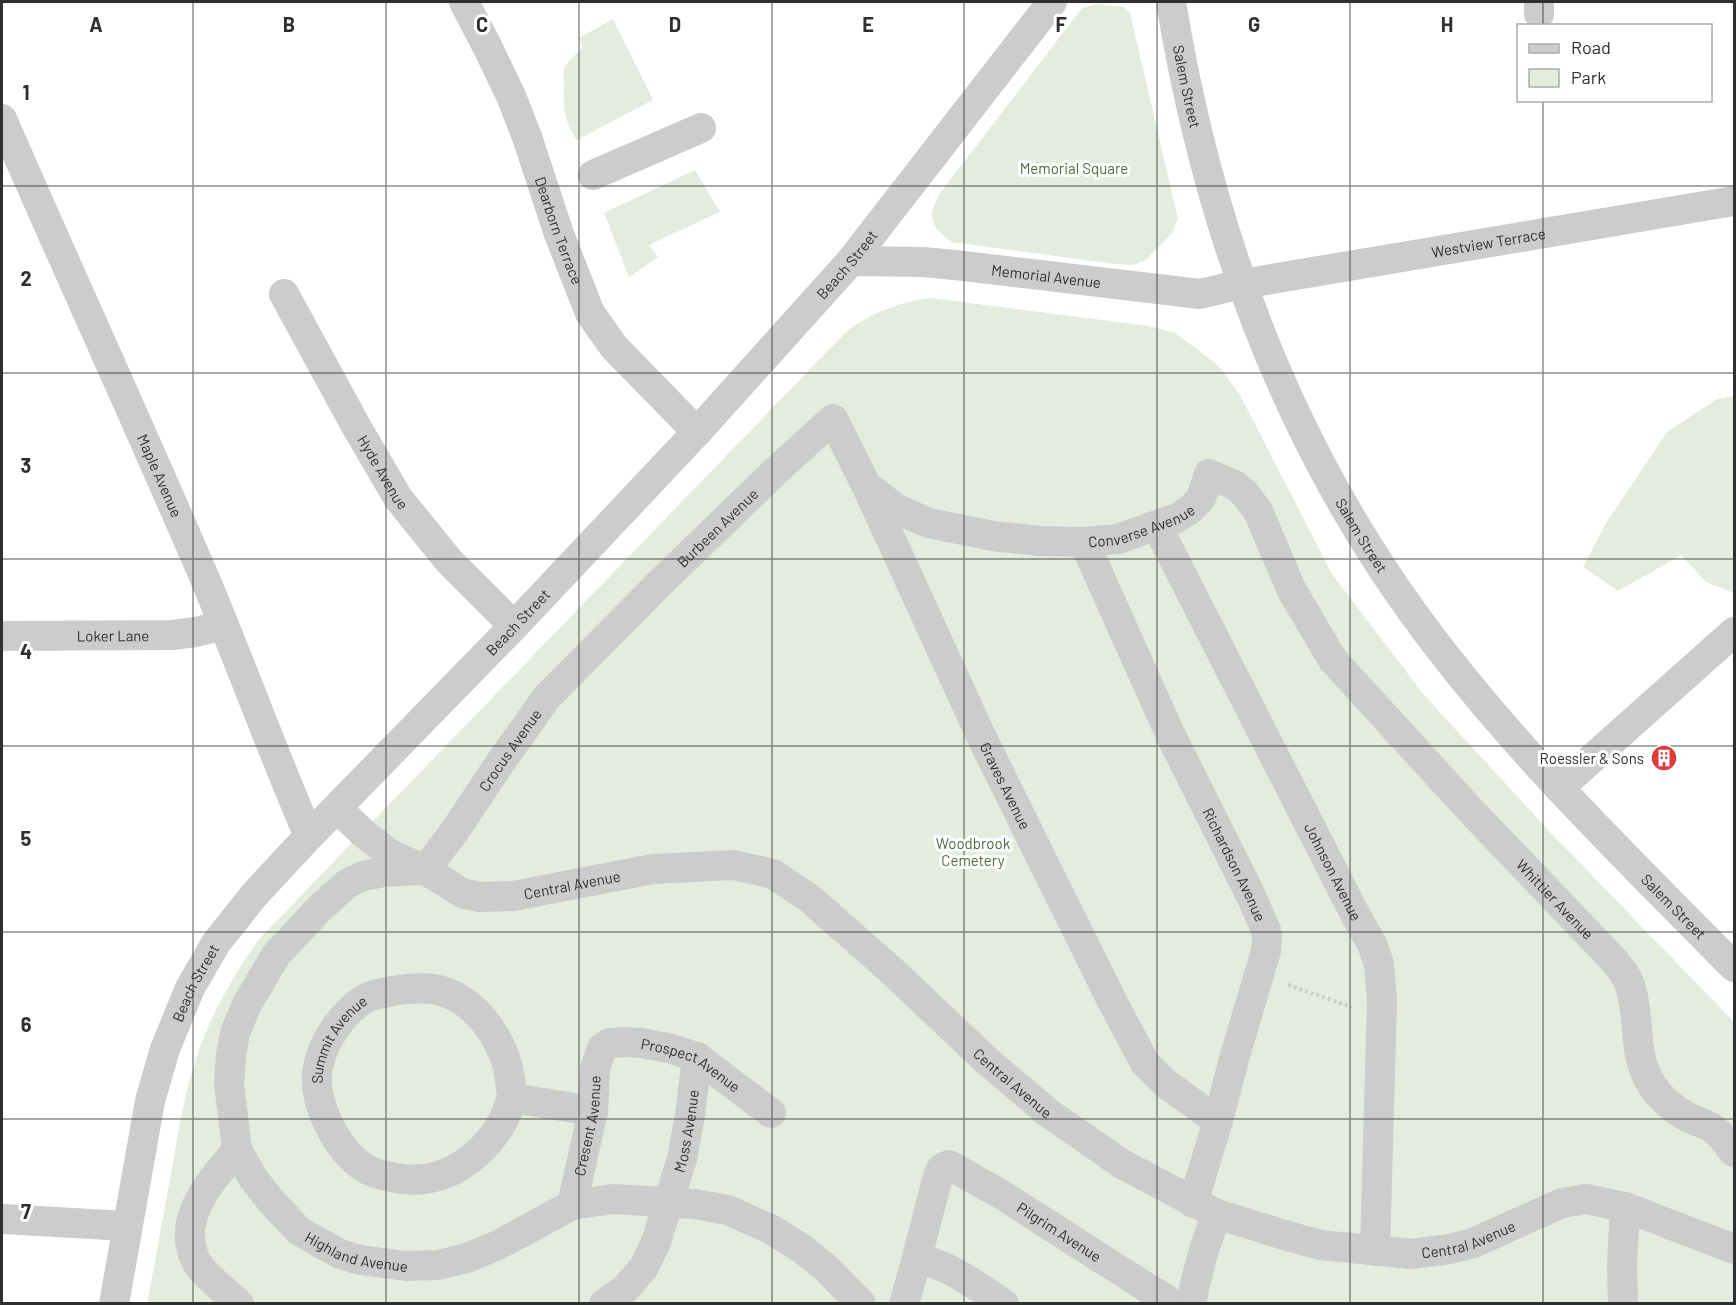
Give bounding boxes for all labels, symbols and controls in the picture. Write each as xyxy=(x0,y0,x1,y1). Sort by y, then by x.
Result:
text: A xyxy=(89,12,103,36)
text: B xyxy=(283,12,295,36)
text: C xyxy=(476,12,488,36)
text: D xyxy=(669,12,681,36)
text: E xyxy=(862,12,874,36)
text: F xyxy=(1055,12,1067,36)
text: G xyxy=(1248,12,1260,36)
text: H xyxy=(1441,12,1453,36)
legend xyxy=(1517,24,1712,102)
text: Road xyxy=(1571,36,1611,58)
street label: Salem Street xyxy=(1170,44,1205,130)
text: Park xyxy=(1571,66,1606,88)
text: 1 xyxy=(22,80,30,104)
park label: Memorial Square xyxy=(1020,159,1128,177)
street label: Dearborn Terrace xyxy=(532,174,587,287)
street label: Westview Terrace xyxy=(1430,224,1547,261)
street label: Beach Street xyxy=(812,226,881,303)
street label: Memorial Avenue xyxy=(990,260,1102,291)
text: 2 xyxy=(20,266,32,290)
street label: Maple Avenue xyxy=(134,431,186,520)
street label: Hyde Avenue xyxy=(354,432,413,513)
text: 3 xyxy=(21,453,31,477)
street label: Burbeen Avenue xyxy=(673,484,762,571)
street label: Salem Street xyxy=(1332,495,1392,576)
street label: Converse Avenue xyxy=(1087,500,1198,551)
street label: Beach Street xyxy=(482,585,553,659)
street label: Loker Lane xyxy=(77,626,149,645)
text: 4 xyxy=(20,639,32,663)
street label: Crocus Avenue xyxy=(475,705,545,795)
street label: Graves Avenue xyxy=(976,739,1035,832)
building icon: Roessler & Sons xyxy=(1649,743,1679,773)
place label: Roessler & Sons xyxy=(1540,749,1644,767)
street label: Richardson Avenue xyxy=(1199,805,1270,924)
street label: Johnson Avenue xyxy=(1301,820,1366,923)
text: 5 xyxy=(21,826,32,850)
park label: Woodbrook Cemetery xyxy=(936,834,1011,869)
street label: Whittier Avenue xyxy=(1513,855,1598,943)
street label: Central Avenue xyxy=(522,866,622,903)
street label: Salem Street xyxy=(1638,870,1710,942)
street label: Beach Street xyxy=(168,941,222,1024)
street label: Summit Avenue xyxy=(308,991,370,1084)
text: 6 xyxy=(21,1012,32,1036)
street label: Prospect Avenue xyxy=(639,1034,744,1096)
street label: Central Avenue xyxy=(970,1044,1055,1122)
street label: Cresent Avenue xyxy=(570,1075,604,1178)
street label: Moss Avenue xyxy=(669,1088,702,1175)
street label: Pilgrim Avenue xyxy=(1014,1198,1105,1265)
text: 7 xyxy=(21,1199,31,1223)
street label: Central Avenue xyxy=(1420,1216,1518,1262)
street label: Highland Avenue xyxy=(302,1227,409,1275)

